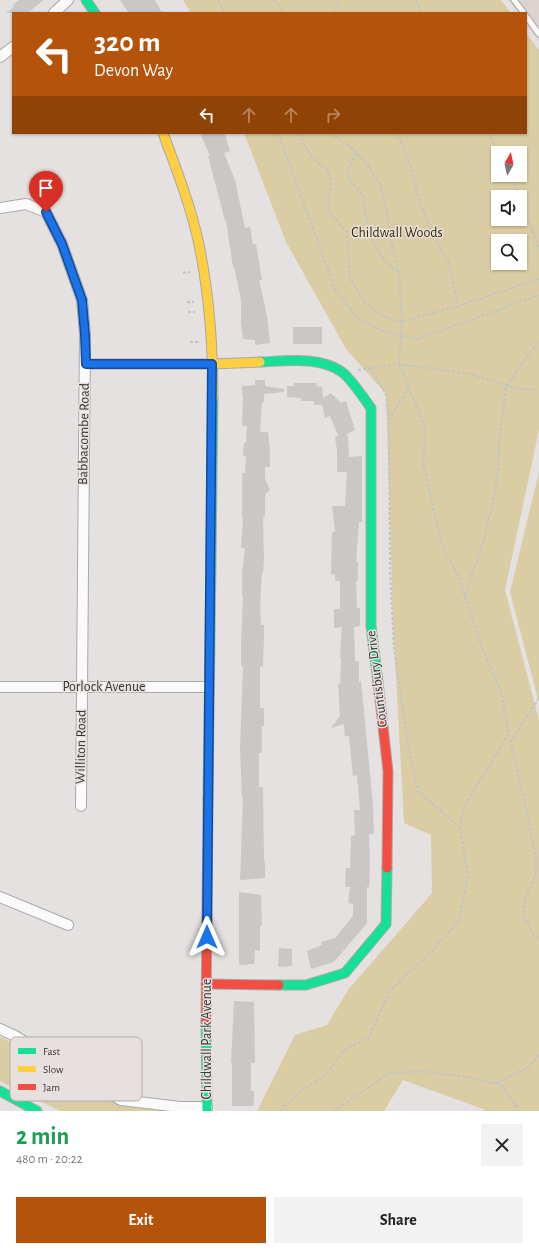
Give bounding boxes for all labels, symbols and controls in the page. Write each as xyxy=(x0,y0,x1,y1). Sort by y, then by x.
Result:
icon: left xyxy=(28,28,80,80)
text: 320 m xyxy=(94,29,161,57)
text: Devon Way xyxy=(94,62,173,80)
icon: left xyxy=(196,104,218,126)
icon: ahead xyxy=(238,104,260,126)
icon: ahead xyxy=(280,104,302,126)
icon: right xyxy=(322,104,344,126)
north arrow xyxy=(491,146,527,182)
map controls xyxy=(491,146,527,270)
pin xyxy=(29,171,63,212)
icon: arrive xyxy=(35,177,57,199)
button: sound xyxy=(491,190,527,226)
park label: Childwall Woods xyxy=(351,226,443,240)
button: search xyxy=(491,234,527,270)
street label: Babbacombe Road xyxy=(76,383,92,485)
street label: Countisbury Drive xyxy=(364,630,390,728)
street label: Porlock Avenue xyxy=(62,680,146,694)
street label: Williton Road xyxy=(73,710,89,784)
position arrow xyxy=(186,916,228,958)
street label: Childwall Park Avenue xyxy=(200,979,214,1099)
legend xyxy=(10,1037,142,1101)
text: Fast xyxy=(43,1046,61,1057)
text: Slow xyxy=(43,1064,64,1075)
text: Jam xyxy=(43,1082,60,1093)
button: close xyxy=(481,1124,523,1166)
text: 2 min xyxy=(16,1125,69,1149)
text: 480 m · 20:22 xyxy=(16,1153,83,1166)
button: Exit xyxy=(16,1197,266,1243)
button: Share xyxy=(274,1197,523,1243)

